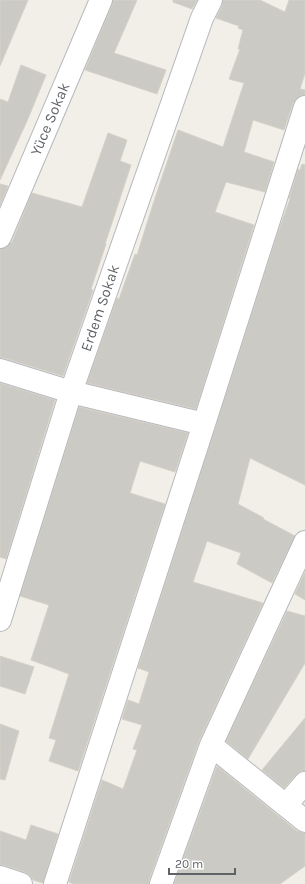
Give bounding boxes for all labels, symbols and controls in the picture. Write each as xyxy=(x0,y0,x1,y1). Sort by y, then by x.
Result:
street label: Yüce Sokak xyxy=(27,80,73,158)
street label: Erdem Sokak xyxy=(77,262,123,354)
scale bar xyxy=(169,850,235,876)
text: 20 m xyxy=(175,857,203,871)

